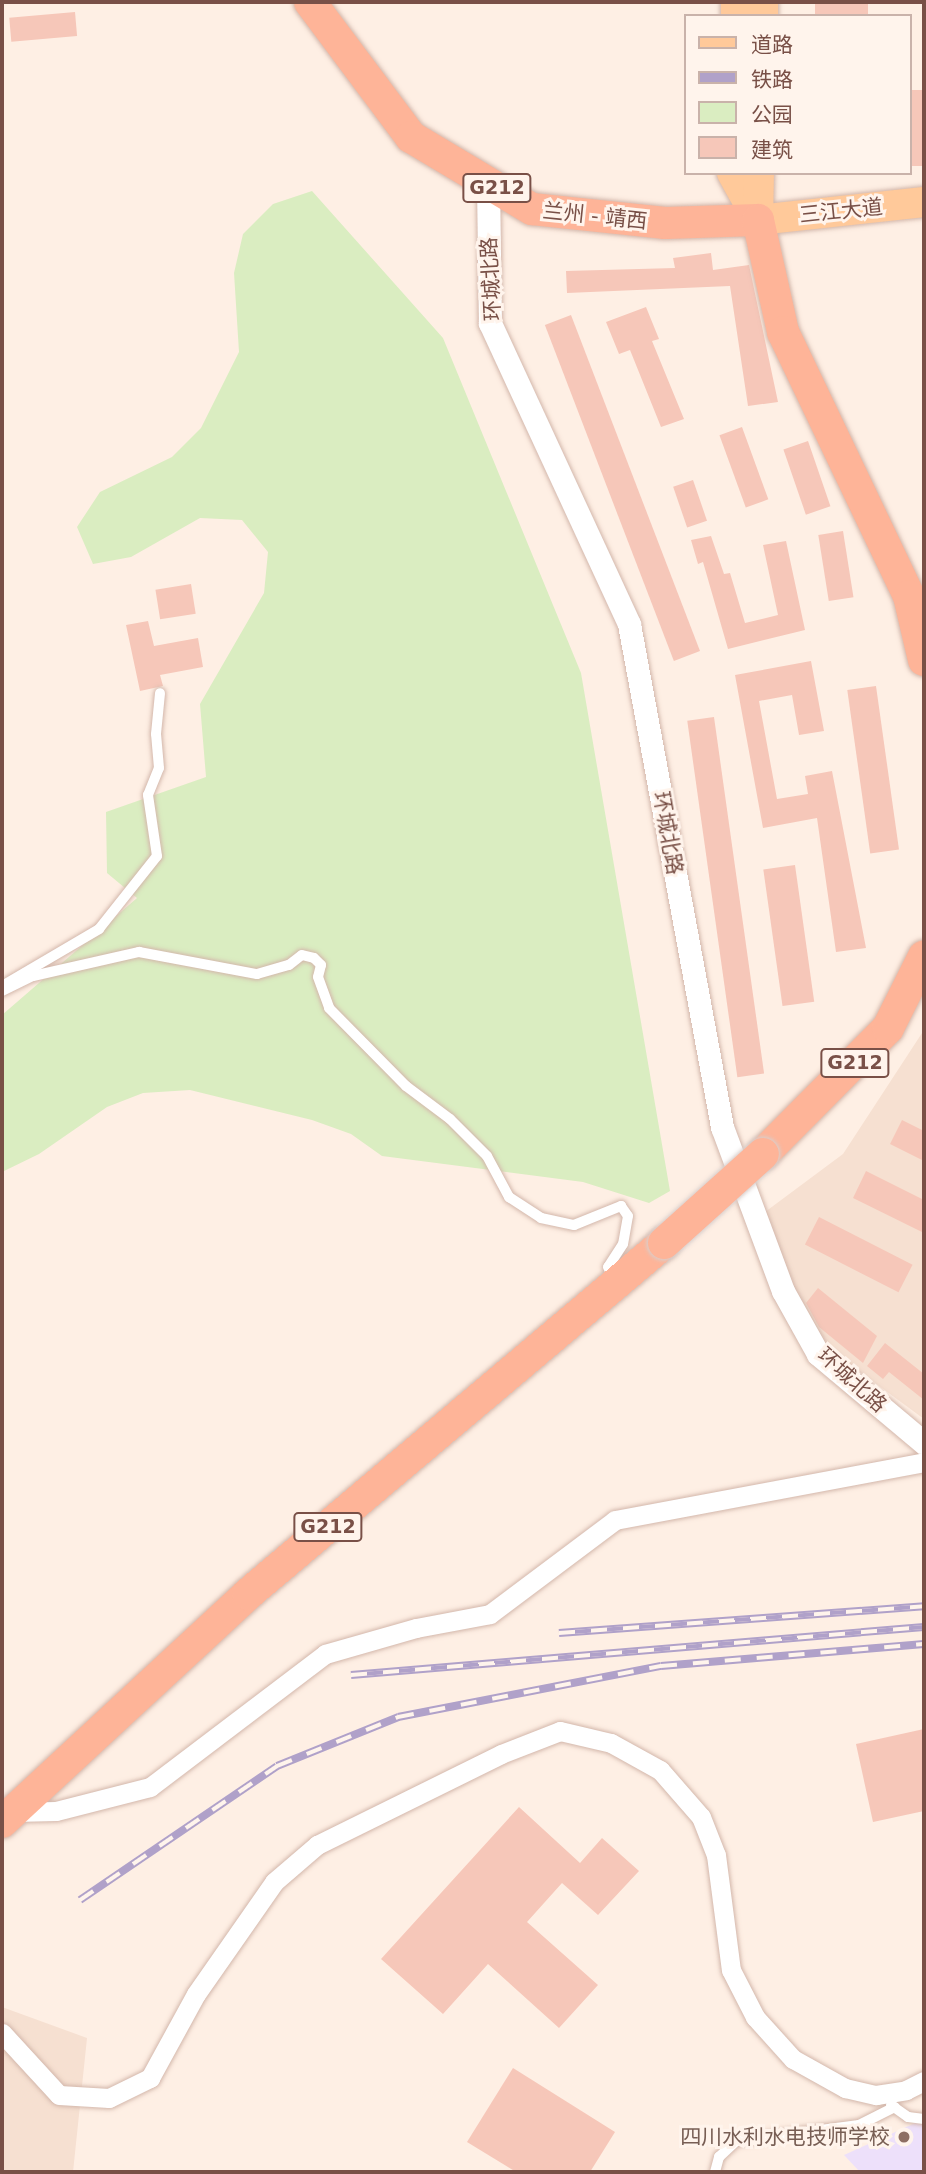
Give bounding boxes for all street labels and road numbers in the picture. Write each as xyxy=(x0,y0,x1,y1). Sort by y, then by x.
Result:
road number: G212 xyxy=(462,172,532,204)
street label: 三江大道 xyxy=(798,194,884,228)
street label: 兰州 - 靖西 xyxy=(542,198,648,234)
street label: 环城北路 xyxy=(476,236,506,322)
street label: 环城北路 xyxy=(648,789,688,877)
road number: G212 xyxy=(820,1048,890,1078)
street label: 环城北路 xyxy=(812,1343,892,1417)
road number: G212 xyxy=(293,1512,363,1542)

